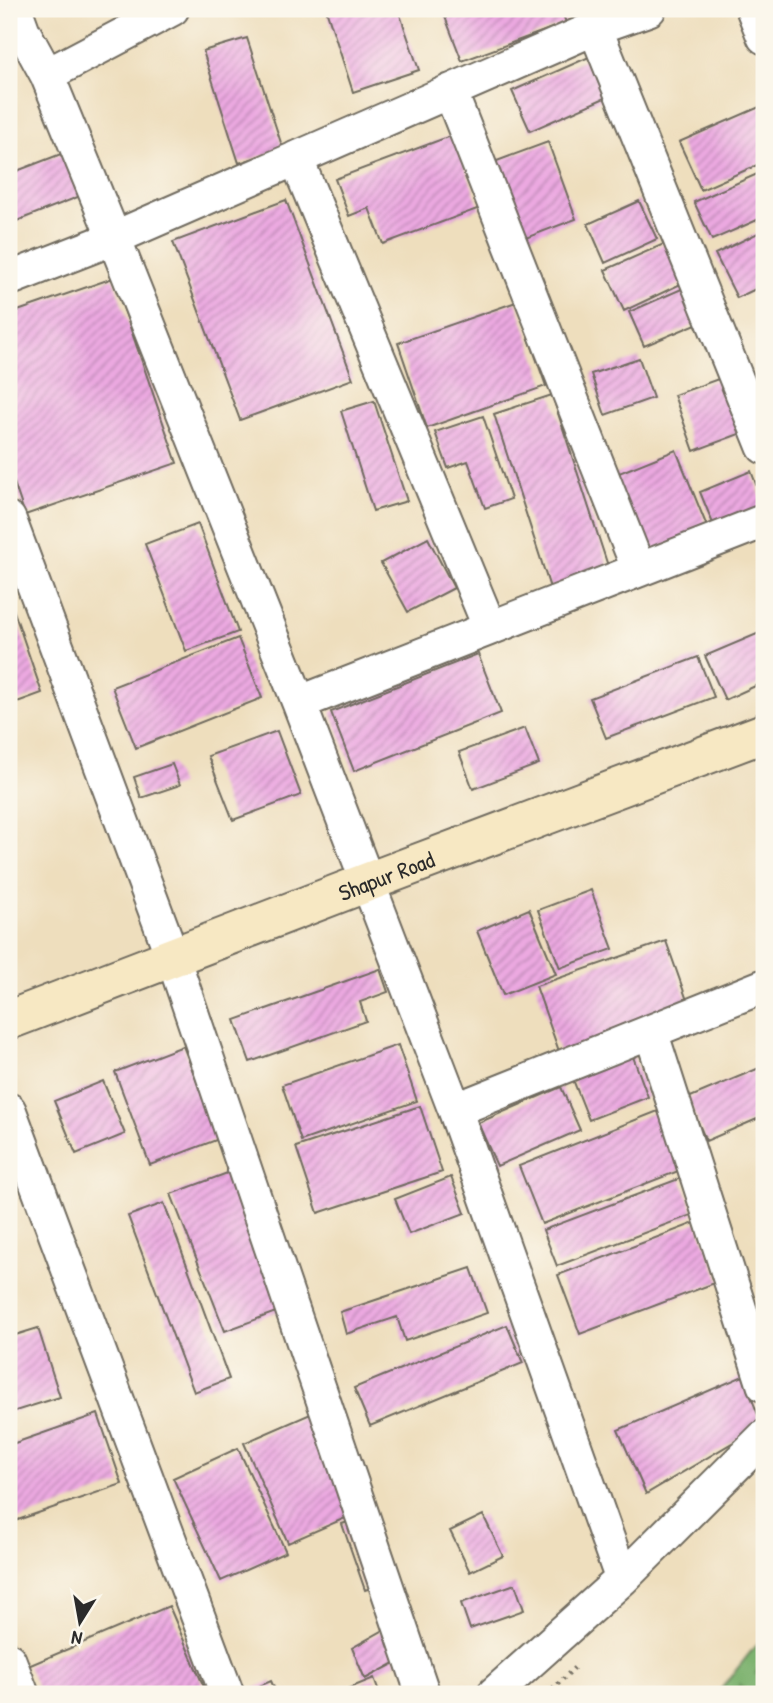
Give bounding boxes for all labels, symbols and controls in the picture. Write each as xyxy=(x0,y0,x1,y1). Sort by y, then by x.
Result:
street label: Shapur Road xyxy=(334,843,439,907)
north arrow xyxy=(46,1588,116,1658)
text: N xyxy=(69,1625,84,1652)

